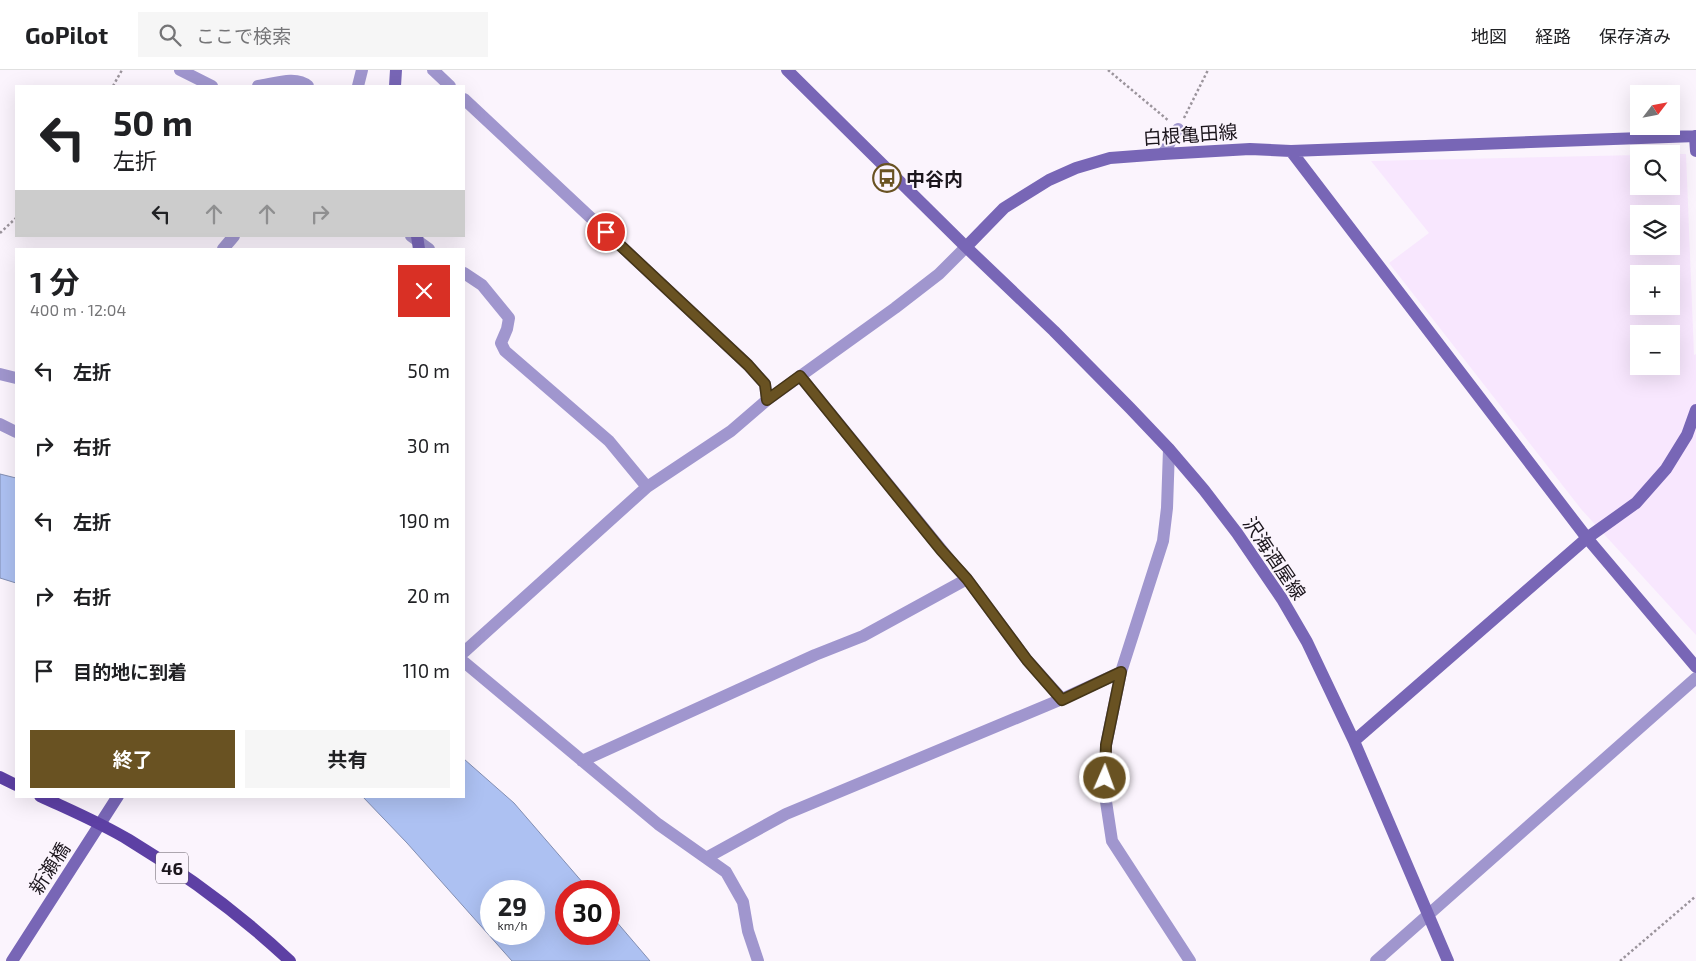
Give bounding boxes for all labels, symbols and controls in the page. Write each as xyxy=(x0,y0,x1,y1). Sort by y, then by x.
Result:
search box xyxy=(138,12,488,57)
text: GoPilot xyxy=(25,20,108,49)
icon: search xyxy=(156,21,184,49)
text: ここで検索 xyxy=(196,24,291,47)
text: 地図 xyxy=(1471,25,1507,47)
text: 経路 xyxy=(1535,25,1571,47)
text: 保存済み xyxy=(1599,25,1671,47)
north arrow xyxy=(1630,85,1680,135)
map controls xyxy=(1630,85,1680,375)
text: 50 m xyxy=(113,101,193,143)
icon: left xyxy=(30,105,95,170)
street label: 白根亀田線 xyxy=(1142,119,1238,149)
button: search xyxy=(1630,145,1680,195)
text: 左折 xyxy=(113,147,157,173)
bus stop icon: 中谷内 xyxy=(872,163,902,193)
place label: 中谷内 xyxy=(906,167,963,190)
icon: left xyxy=(147,200,175,228)
icon: ahead xyxy=(200,200,228,228)
icon: ahead xyxy=(253,200,281,228)
icon: right xyxy=(306,200,334,228)
button: layers xyxy=(1630,205,1680,255)
pin xyxy=(585,211,627,253)
icon: arrive xyxy=(592,218,620,246)
text: 1 分 xyxy=(30,263,79,299)
button: close xyxy=(398,265,450,317)
button: + xyxy=(1630,265,1680,315)
text: 400 m · 12:04 xyxy=(30,300,126,319)
button: − xyxy=(1630,325,1680,375)
icon: left xyxy=(30,357,58,385)
text: 50 m xyxy=(407,359,450,382)
text: 左折 xyxy=(73,360,111,383)
icon: right xyxy=(30,432,58,460)
text: 30 m xyxy=(407,434,450,457)
text: 右折 xyxy=(73,435,111,458)
icon: left xyxy=(30,507,58,535)
text: 190 m xyxy=(399,509,450,532)
text: 左折 xyxy=(73,510,111,533)
street label: 沢海酒屋線 xyxy=(1239,512,1311,604)
icon: right xyxy=(30,582,58,610)
text: 20 m xyxy=(407,584,450,607)
text: 右折 xyxy=(73,585,111,608)
icon: arrive xyxy=(30,657,58,685)
text: 110 m xyxy=(403,659,450,682)
text: 目的地に到着 xyxy=(73,660,187,683)
button: 終了 xyxy=(30,730,235,788)
button: 共有 xyxy=(245,730,450,788)
position arrow xyxy=(1078,751,1130,803)
street label: 新瀬橋 xyxy=(24,838,74,898)
road number: 46 xyxy=(156,852,188,884)
speed limit sign: 30 xyxy=(555,880,620,945)
text: 29 xyxy=(498,891,527,921)
text: km/h xyxy=(498,918,527,932)

